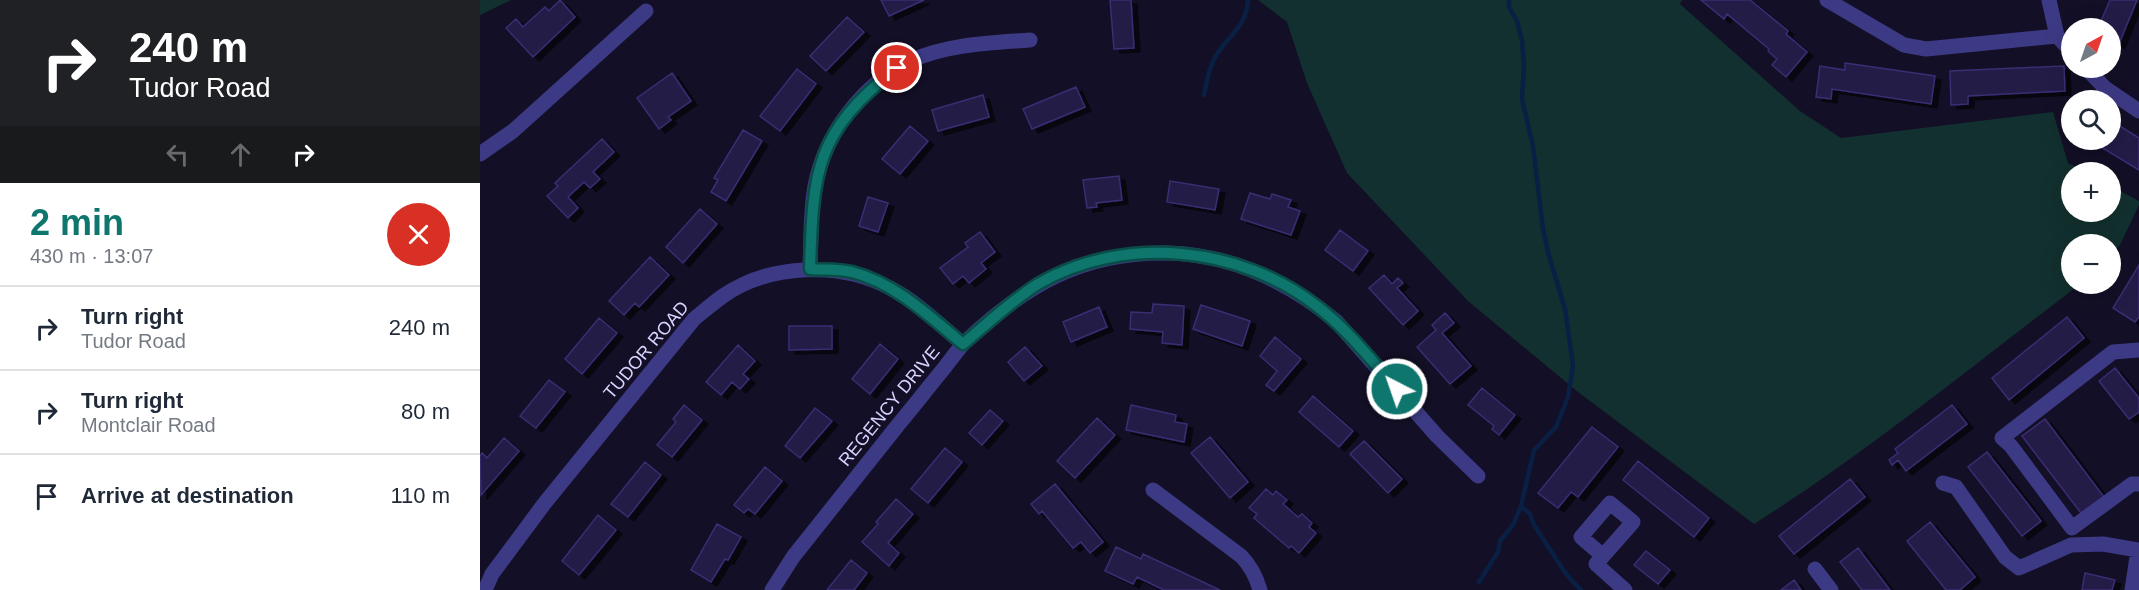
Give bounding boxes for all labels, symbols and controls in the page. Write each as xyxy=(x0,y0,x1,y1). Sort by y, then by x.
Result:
north arrow xyxy=(2061,18,2121,78)
map controls xyxy=(2061,18,2121,294)
icon: right xyxy=(30,24,108,102)
text: 240 m xyxy=(129,24,248,71)
pin xyxy=(871,42,922,93)
icon: arrive xyxy=(880,51,913,84)
text: Tudor Road xyxy=(129,73,271,103)
button: search xyxy=(2061,90,2121,150)
icon: left xyxy=(161,138,194,171)
icon: ahead xyxy=(224,138,257,171)
icon: right xyxy=(287,138,320,171)
button: + xyxy=(2061,162,2121,222)
text: 2 min xyxy=(30,202,124,243)
button: close xyxy=(387,203,450,266)
button: − xyxy=(2061,234,2121,294)
text: 430 m · 13:07 xyxy=(30,245,153,267)
street label: TUDOR ROAD xyxy=(599,297,693,403)
text: Turn right xyxy=(81,304,183,329)
icon: right xyxy=(30,312,63,345)
text: 240 m xyxy=(389,315,450,340)
text: Tudor Road xyxy=(81,330,186,352)
street label: REGENCY DRIVE xyxy=(834,342,944,470)
position arrow xyxy=(1365,357,1429,421)
text: Turn right xyxy=(81,388,183,413)
icon: right xyxy=(30,396,63,429)
text: 80 m xyxy=(401,399,450,424)
text: Montclair Road xyxy=(81,414,216,436)
icon: arrive xyxy=(30,480,63,513)
text: Arrive at destination xyxy=(81,483,294,508)
text: 110 m xyxy=(390,483,450,508)

